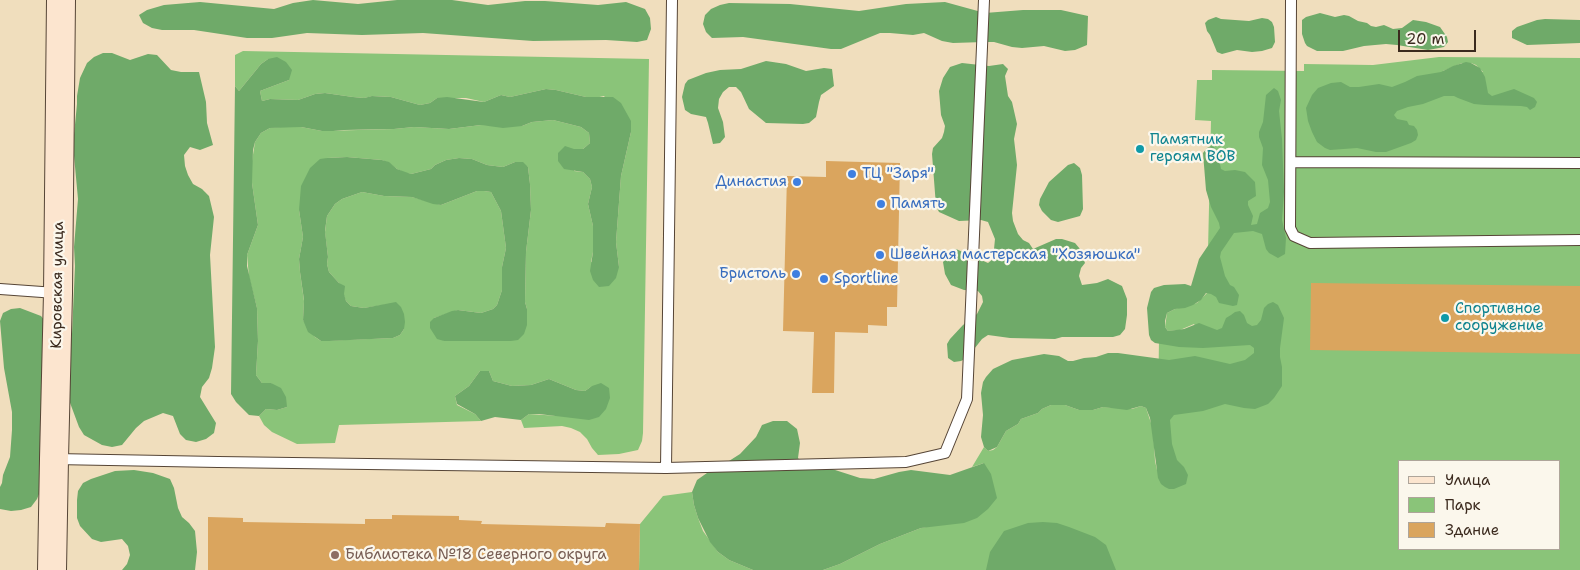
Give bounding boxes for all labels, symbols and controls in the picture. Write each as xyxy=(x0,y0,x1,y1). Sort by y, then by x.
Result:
scale bar xyxy=(1400,20,1478,52)
text: 20 m xyxy=(1406,29,1445,49)
place label: Памятник героям ВОВ xyxy=(1150,131,1235,166)
marker: Памятник героям ВОВ xyxy=(1134,143,1146,155)
place label: ТЦ "Заря" xyxy=(862,165,934,183)
marker: ТЦ "Заря" xyxy=(846,168,858,180)
place label: Династия xyxy=(715,173,787,191)
marker: Династия xyxy=(791,176,803,188)
place label: Память xyxy=(891,195,945,213)
marker: Память xyxy=(875,198,887,210)
street label: Кировская улица xyxy=(48,221,68,349)
place label: Швейная мастерская "Хозяюшка" xyxy=(890,246,1140,264)
marker: Швейная мастерская "Хозяюшка" xyxy=(874,249,886,261)
place label: Бристоль xyxy=(719,265,786,283)
marker: Бристоль xyxy=(790,268,802,280)
place label: Sportline xyxy=(834,270,898,288)
marker: Sportline xyxy=(818,273,830,285)
place label: Спортивное сооружение xyxy=(1455,300,1544,335)
marker: Спортивное сооружение xyxy=(1439,312,1451,324)
legend xyxy=(1398,460,1560,550)
text: Улица xyxy=(1445,470,1490,490)
text: Парк xyxy=(1445,495,1481,515)
text: Здание xyxy=(1445,520,1499,540)
place label: Библиотека №18 Северного округа xyxy=(345,546,607,564)
marker: Библиотека №18 Северного округа xyxy=(329,549,341,561)

